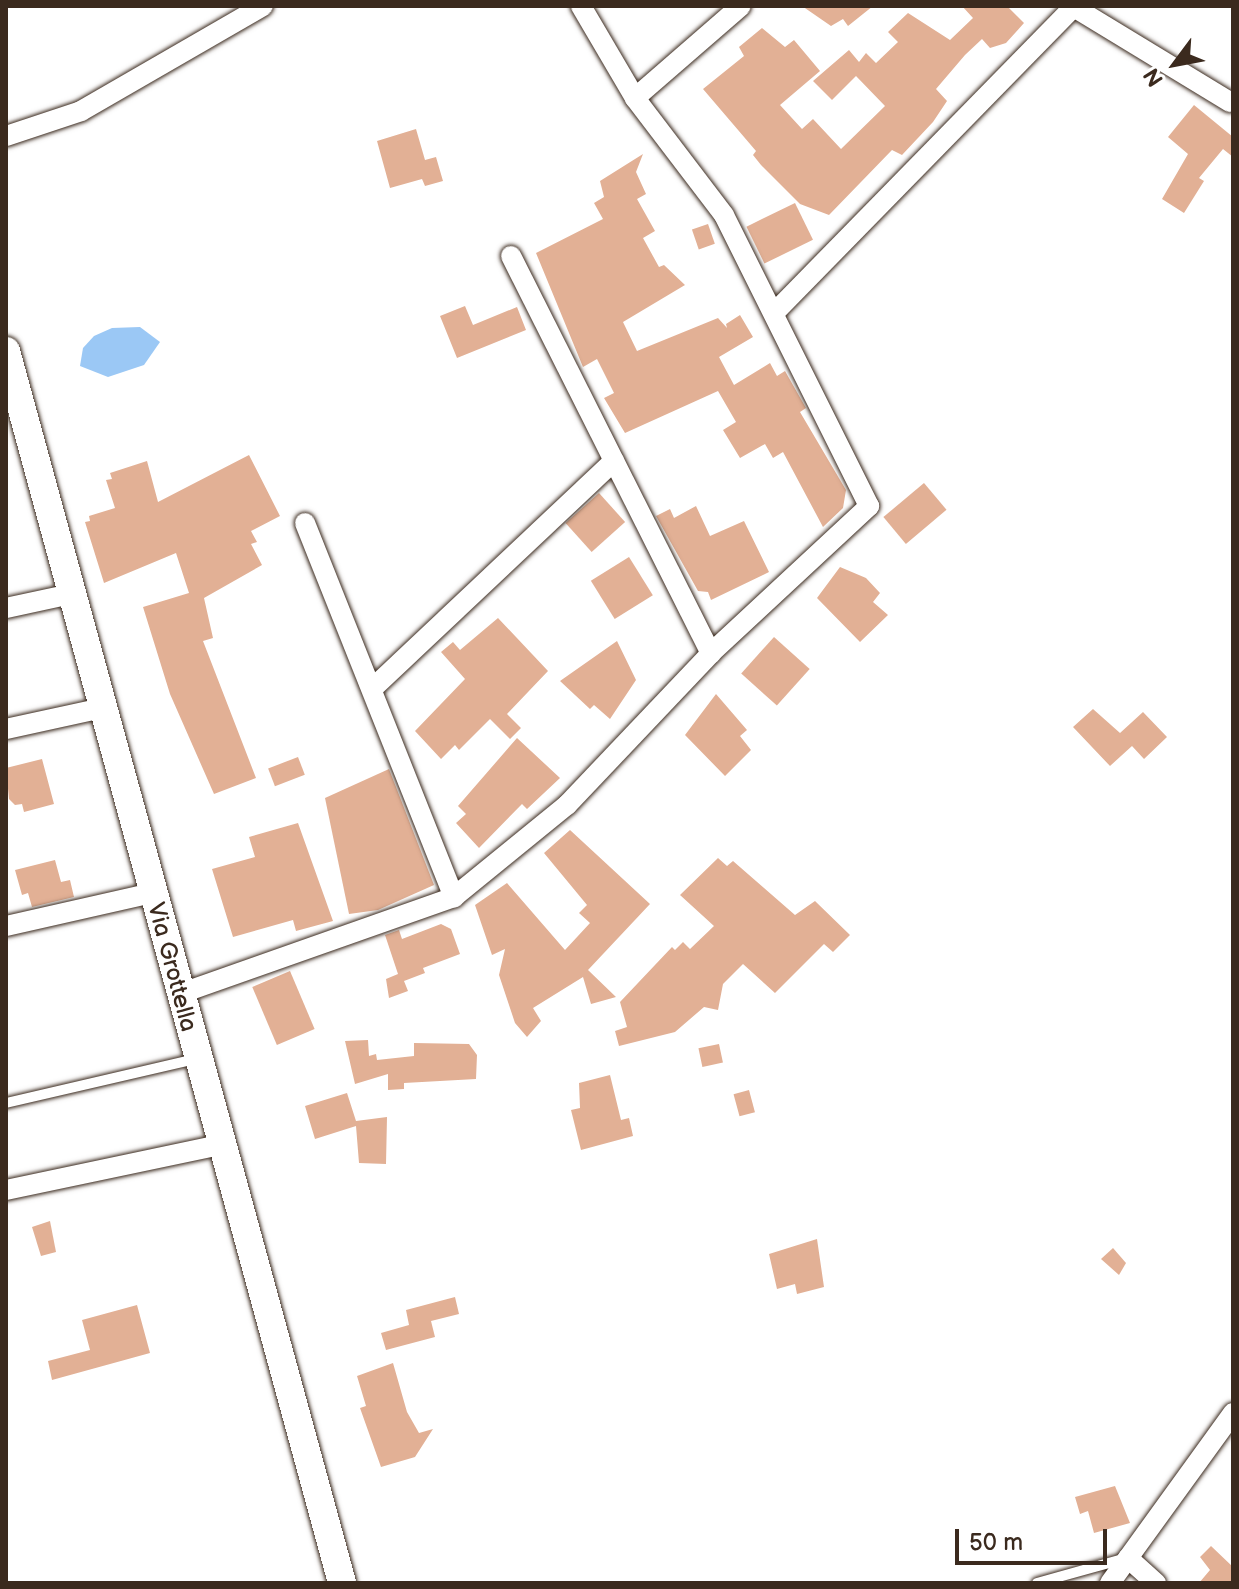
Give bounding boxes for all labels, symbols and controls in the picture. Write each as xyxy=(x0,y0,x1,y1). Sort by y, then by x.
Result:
north arrow xyxy=(1135,24,1215,104)
text: N xyxy=(1138,63,1170,91)
street label: Via Grottella xyxy=(141,899,203,1035)
scale bar xyxy=(959,1513,1111,1563)
text: 50 m xyxy=(969,1528,1023,1557)

